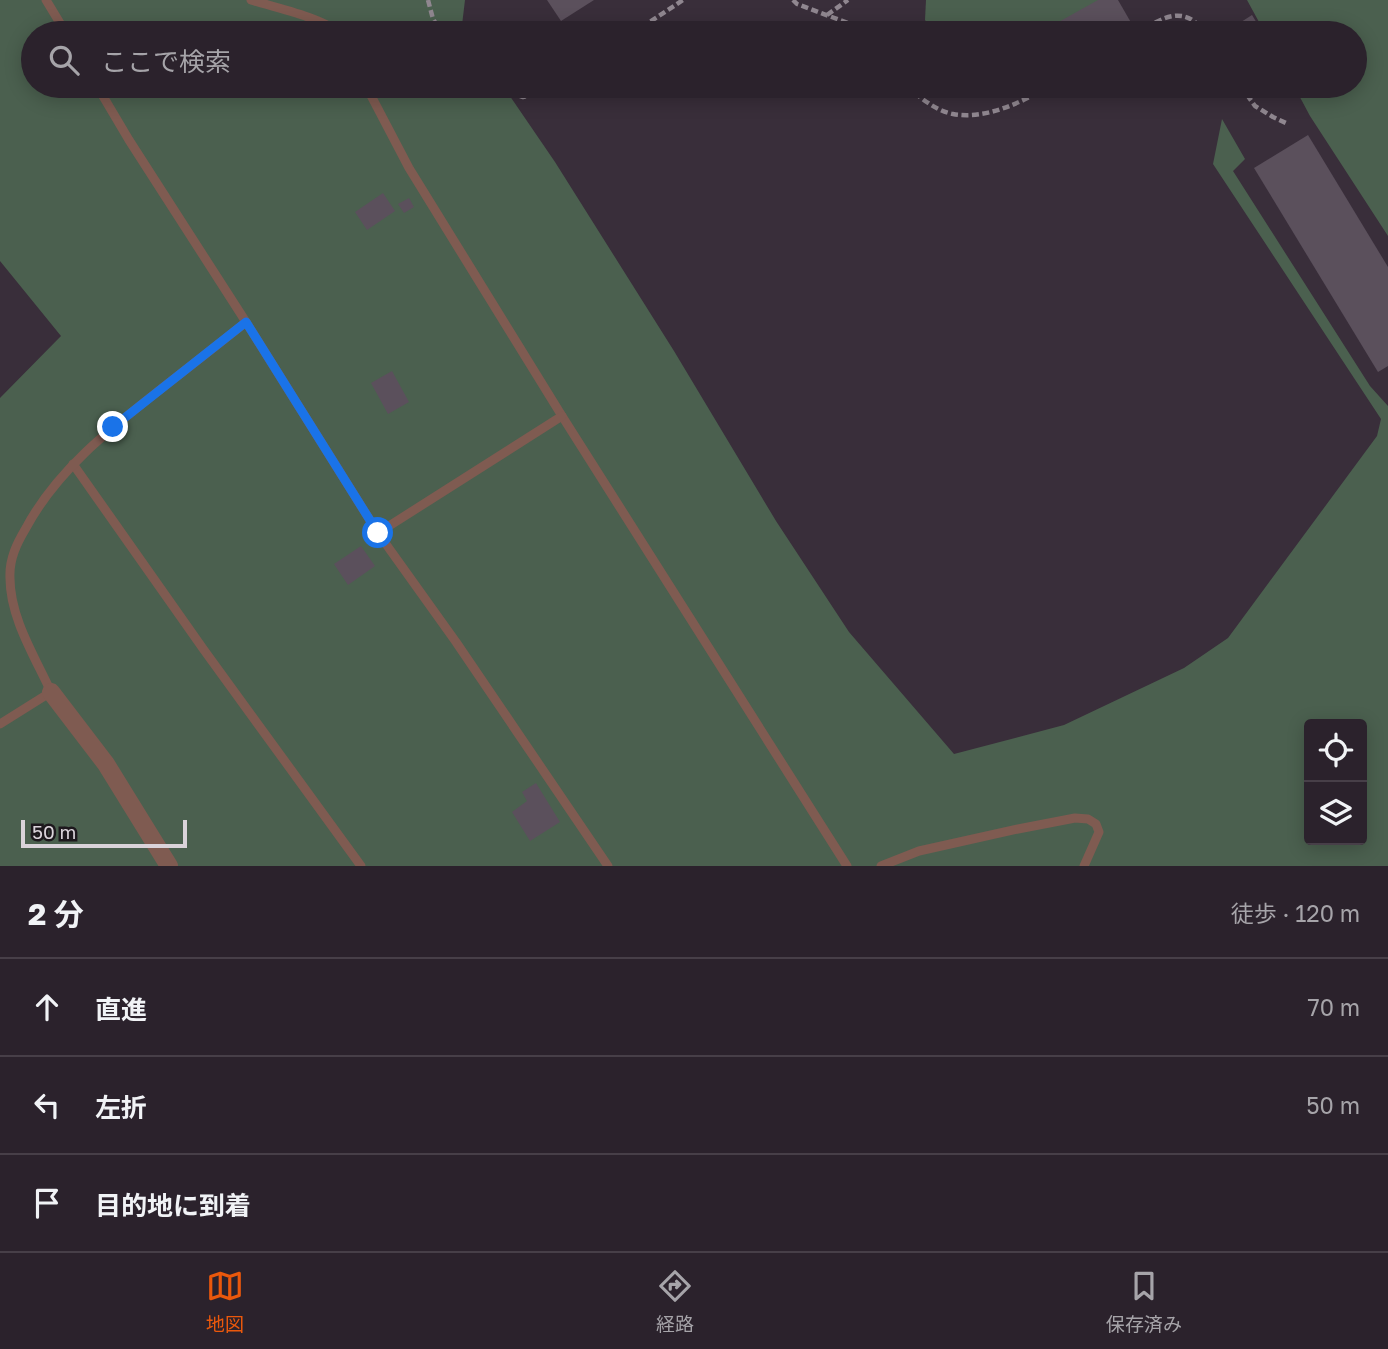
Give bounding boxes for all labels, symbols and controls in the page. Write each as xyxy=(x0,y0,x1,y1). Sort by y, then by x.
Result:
search box xyxy=(21,21,1367,98)
icon: search xyxy=(45,41,83,79)
text: ここで検索 xyxy=(101,46,231,77)
route end xyxy=(97,411,128,442)
route start xyxy=(362,517,393,548)
map controls xyxy=(1304,719,1367,845)
button: locate xyxy=(1304,719,1367,782)
button: layers xyxy=(1304,782,1367,845)
scale bar xyxy=(21,817,187,849)
text: 50 m xyxy=(32,820,76,843)
text: 2 分 xyxy=(28,896,84,932)
text: 徒歩 · 120 m xyxy=(1231,899,1360,927)
icon: ahead xyxy=(28,988,66,1026)
text: 70 m xyxy=(1307,993,1360,1021)
text: 直進 xyxy=(95,994,147,1025)
icon: left xyxy=(28,1086,66,1124)
text: 50 m xyxy=(1306,1091,1360,1119)
text: 左折 xyxy=(95,1092,147,1123)
icon: arrive xyxy=(28,1184,66,1222)
text: 目的地に到着 xyxy=(95,1190,251,1221)
tab: 地図 xyxy=(206,1267,244,1336)
tab: 経路 xyxy=(656,1267,694,1336)
tab: 保存済み xyxy=(1106,1267,1182,1336)

